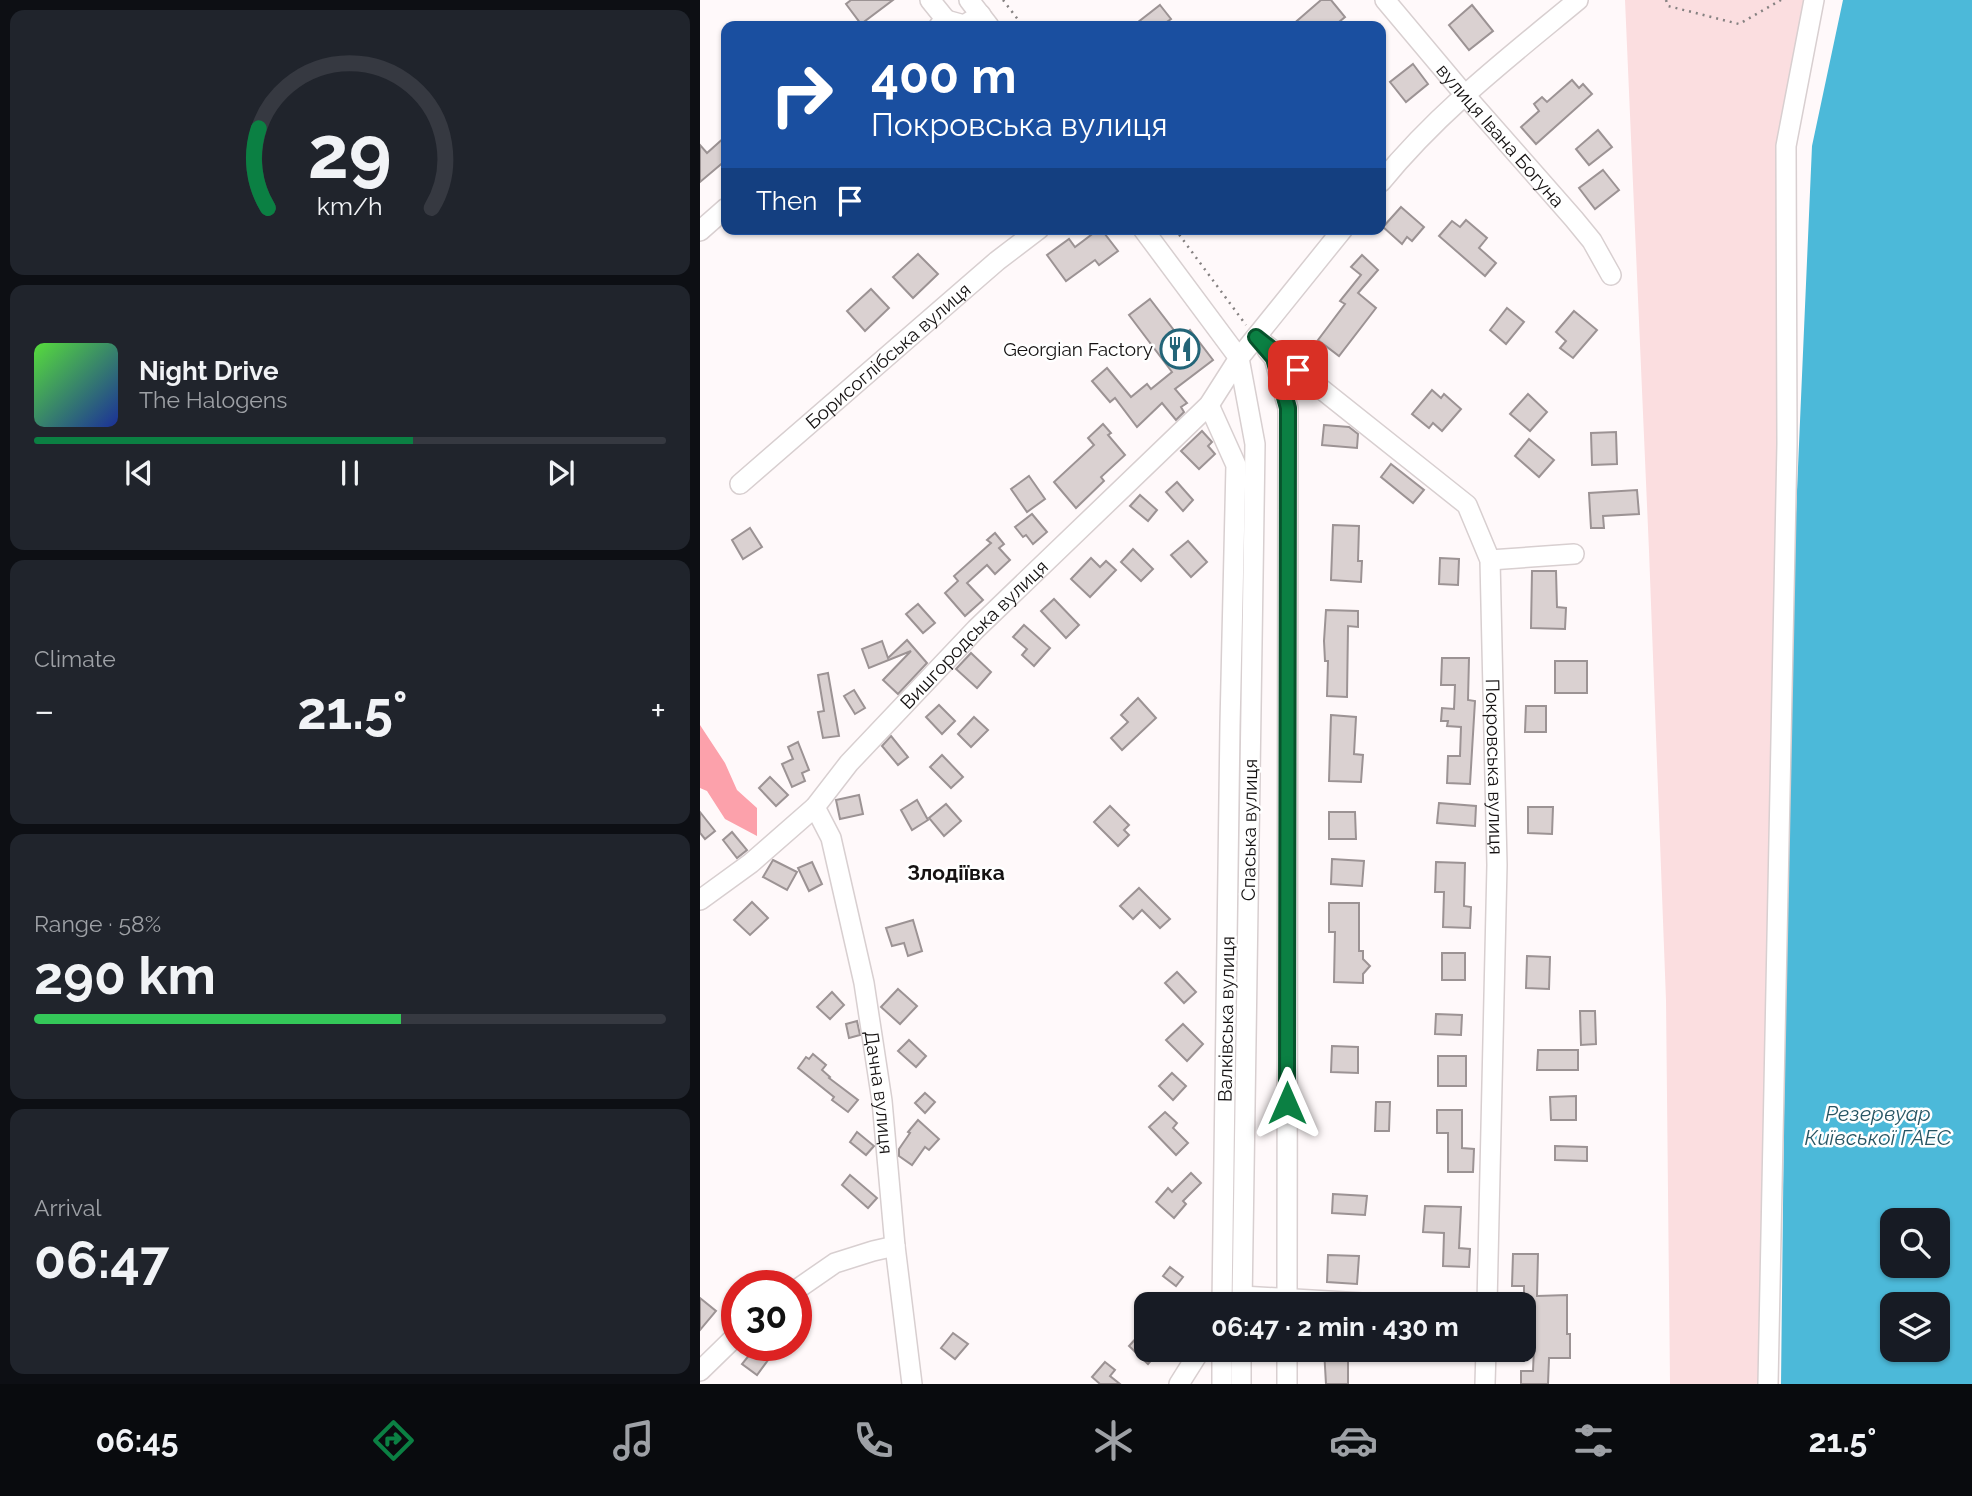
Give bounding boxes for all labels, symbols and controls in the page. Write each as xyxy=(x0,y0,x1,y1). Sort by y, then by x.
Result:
text: 400 m xyxy=(871,47,1017,104)
icon: right xyxy=(756,49,847,140)
street label: вулиця Івана Богуна xyxy=(1432,59,1569,211)
text: Покровська вулиця xyxy=(871,106,1168,143)
text: 29 xyxy=(308,111,392,196)
icon: arrive xyxy=(831,182,869,220)
text: Then xyxy=(756,186,817,216)
text: km/h xyxy=(317,191,383,221)
street label: Борисоглібська вулиця xyxy=(801,278,975,433)
restaurant icon: Georgian Factory xyxy=(1159,328,1201,370)
place label: Georgian Factory xyxy=(1003,338,1153,360)
pin xyxy=(1268,340,1328,400)
icon: arrive xyxy=(1279,351,1317,389)
text: Night Drive xyxy=(139,356,278,386)
text: The Halogens xyxy=(139,386,287,413)
icon: previous xyxy=(120,454,158,492)
icon: pause xyxy=(331,454,369,492)
icon: next xyxy=(542,454,580,492)
street label: Вишгородська вулиця xyxy=(895,555,1052,713)
text: Climate xyxy=(34,645,116,672)
street label: Покровська вулиця xyxy=(1482,678,1508,855)
text: 21.5° xyxy=(297,680,408,741)
text: − xyxy=(34,688,54,733)
text: + xyxy=(650,688,666,733)
street label: Спаська вулиця xyxy=(1237,759,1261,901)
district label: Злодіївка xyxy=(907,860,1005,885)
text: Range · 58% xyxy=(34,910,161,937)
street label: Валківська вулиця xyxy=(1214,936,1238,1102)
text: 290 km xyxy=(34,945,216,1006)
street label: Дачна вулиця xyxy=(860,1029,898,1155)
position arrow xyxy=(1250,1066,1324,1140)
water label: Резервуар Київської ГАЕС xyxy=(1805,1101,1952,1150)
text: Arrival xyxy=(34,1194,101,1221)
map controls xyxy=(1880,1208,1950,1362)
button: search xyxy=(1880,1208,1950,1278)
text: 06:47 xyxy=(34,1229,169,1290)
speed limit sign: 30 xyxy=(721,1270,812,1361)
button: layers xyxy=(1880,1292,1950,1362)
text: 06:47 · 2 min · 430 m xyxy=(1211,1312,1459,1342)
icon: directions xyxy=(369,1416,418,1465)
icon: music xyxy=(609,1416,658,1465)
icon: phone xyxy=(849,1416,898,1465)
icon: climate xyxy=(1089,1416,1138,1465)
icon: car xyxy=(1329,1416,1378,1465)
icon: filters xyxy=(1569,1416,1618,1465)
text: 06:45 xyxy=(95,1422,178,1459)
text: 21.5° xyxy=(1809,1422,1876,1459)

